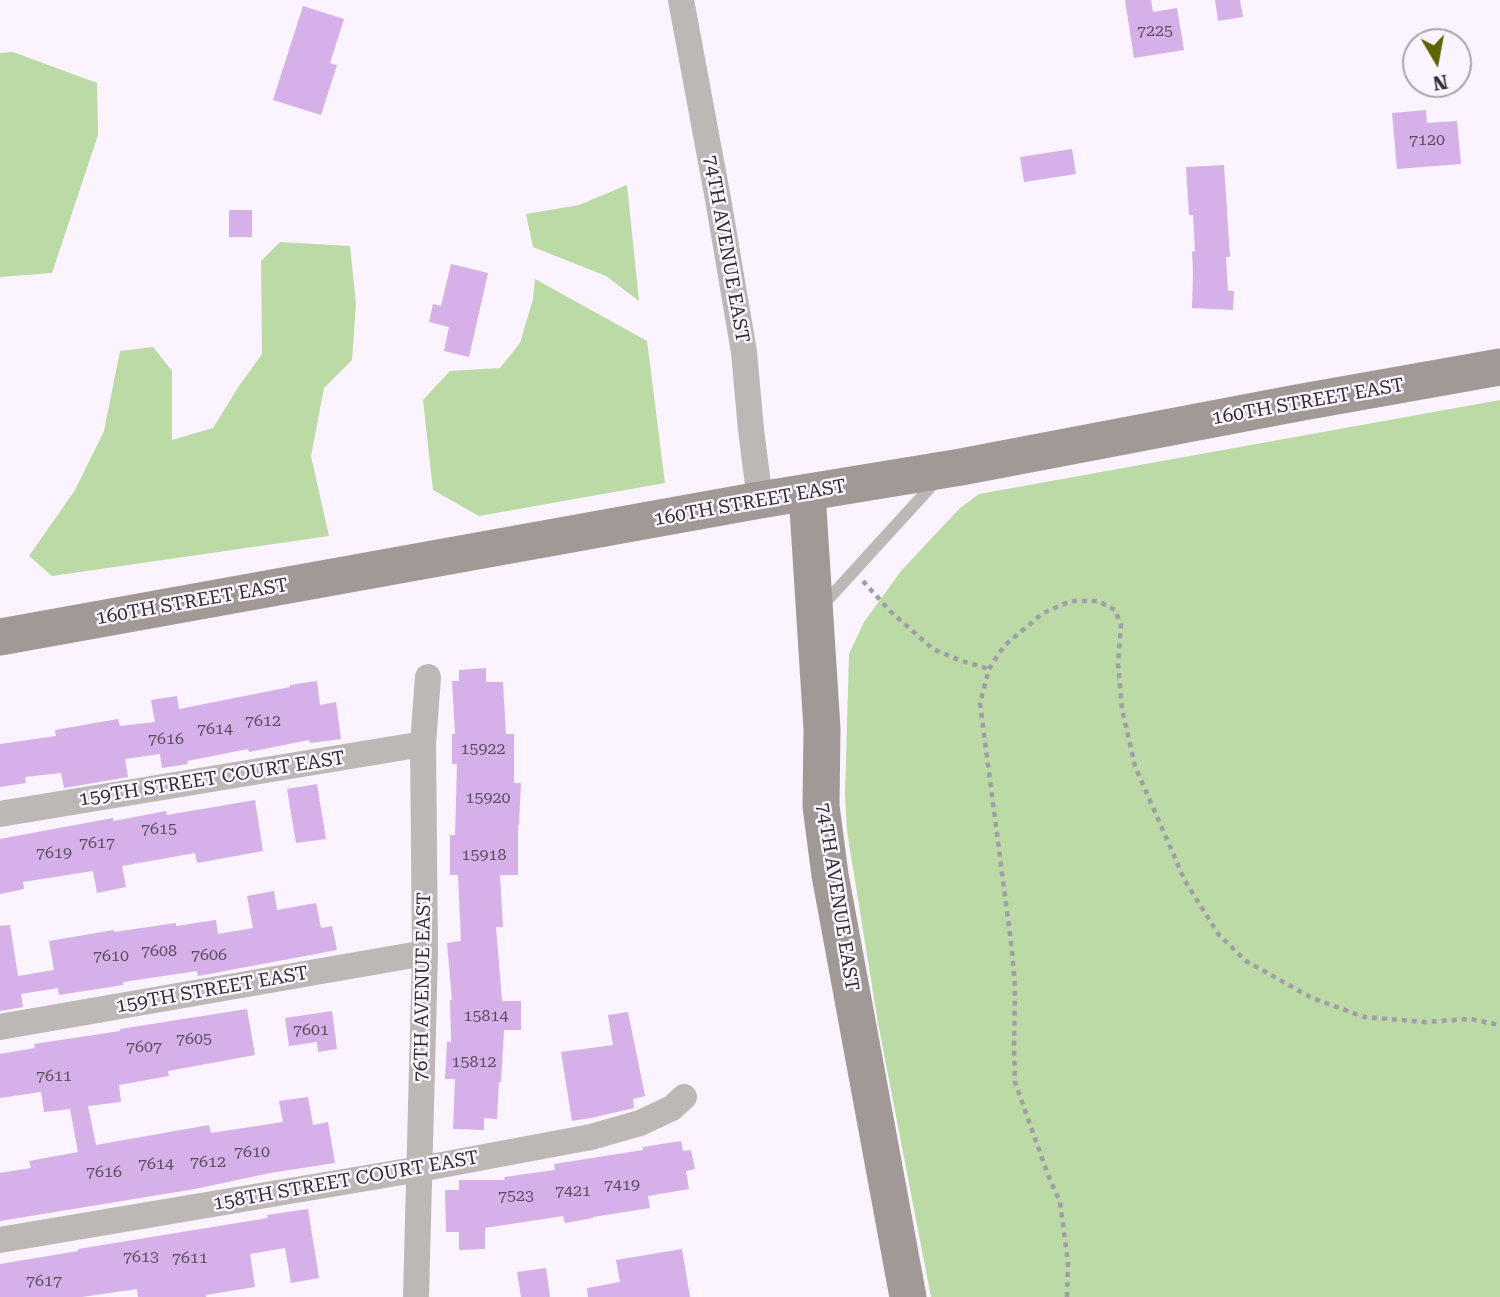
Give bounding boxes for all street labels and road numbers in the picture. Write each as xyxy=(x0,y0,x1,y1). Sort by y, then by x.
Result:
street label: 74TH AVENUE EAST xyxy=(698,154,754,344)
street label: 160TH STREET EAST xyxy=(1210,374,1406,430)
street label: 160TH STREET EAST xyxy=(652,475,848,531)
street label: 160TH STREET EAST xyxy=(94,574,290,630)
street label: 159TH STREET COURT EAST xyxy=(77,747,347,811)
street label: 74TH AVENUE EAST xyxy=(811,801,863,993)
street label: 76TH AVENUE EAST xyxy=(410,892,436,1082)
street label: 159TH STREET EAST xyxy=(114,962,310,1018)
street label: 158TH STREET COURT EAST xyxy=(212,1146,480,1216)

